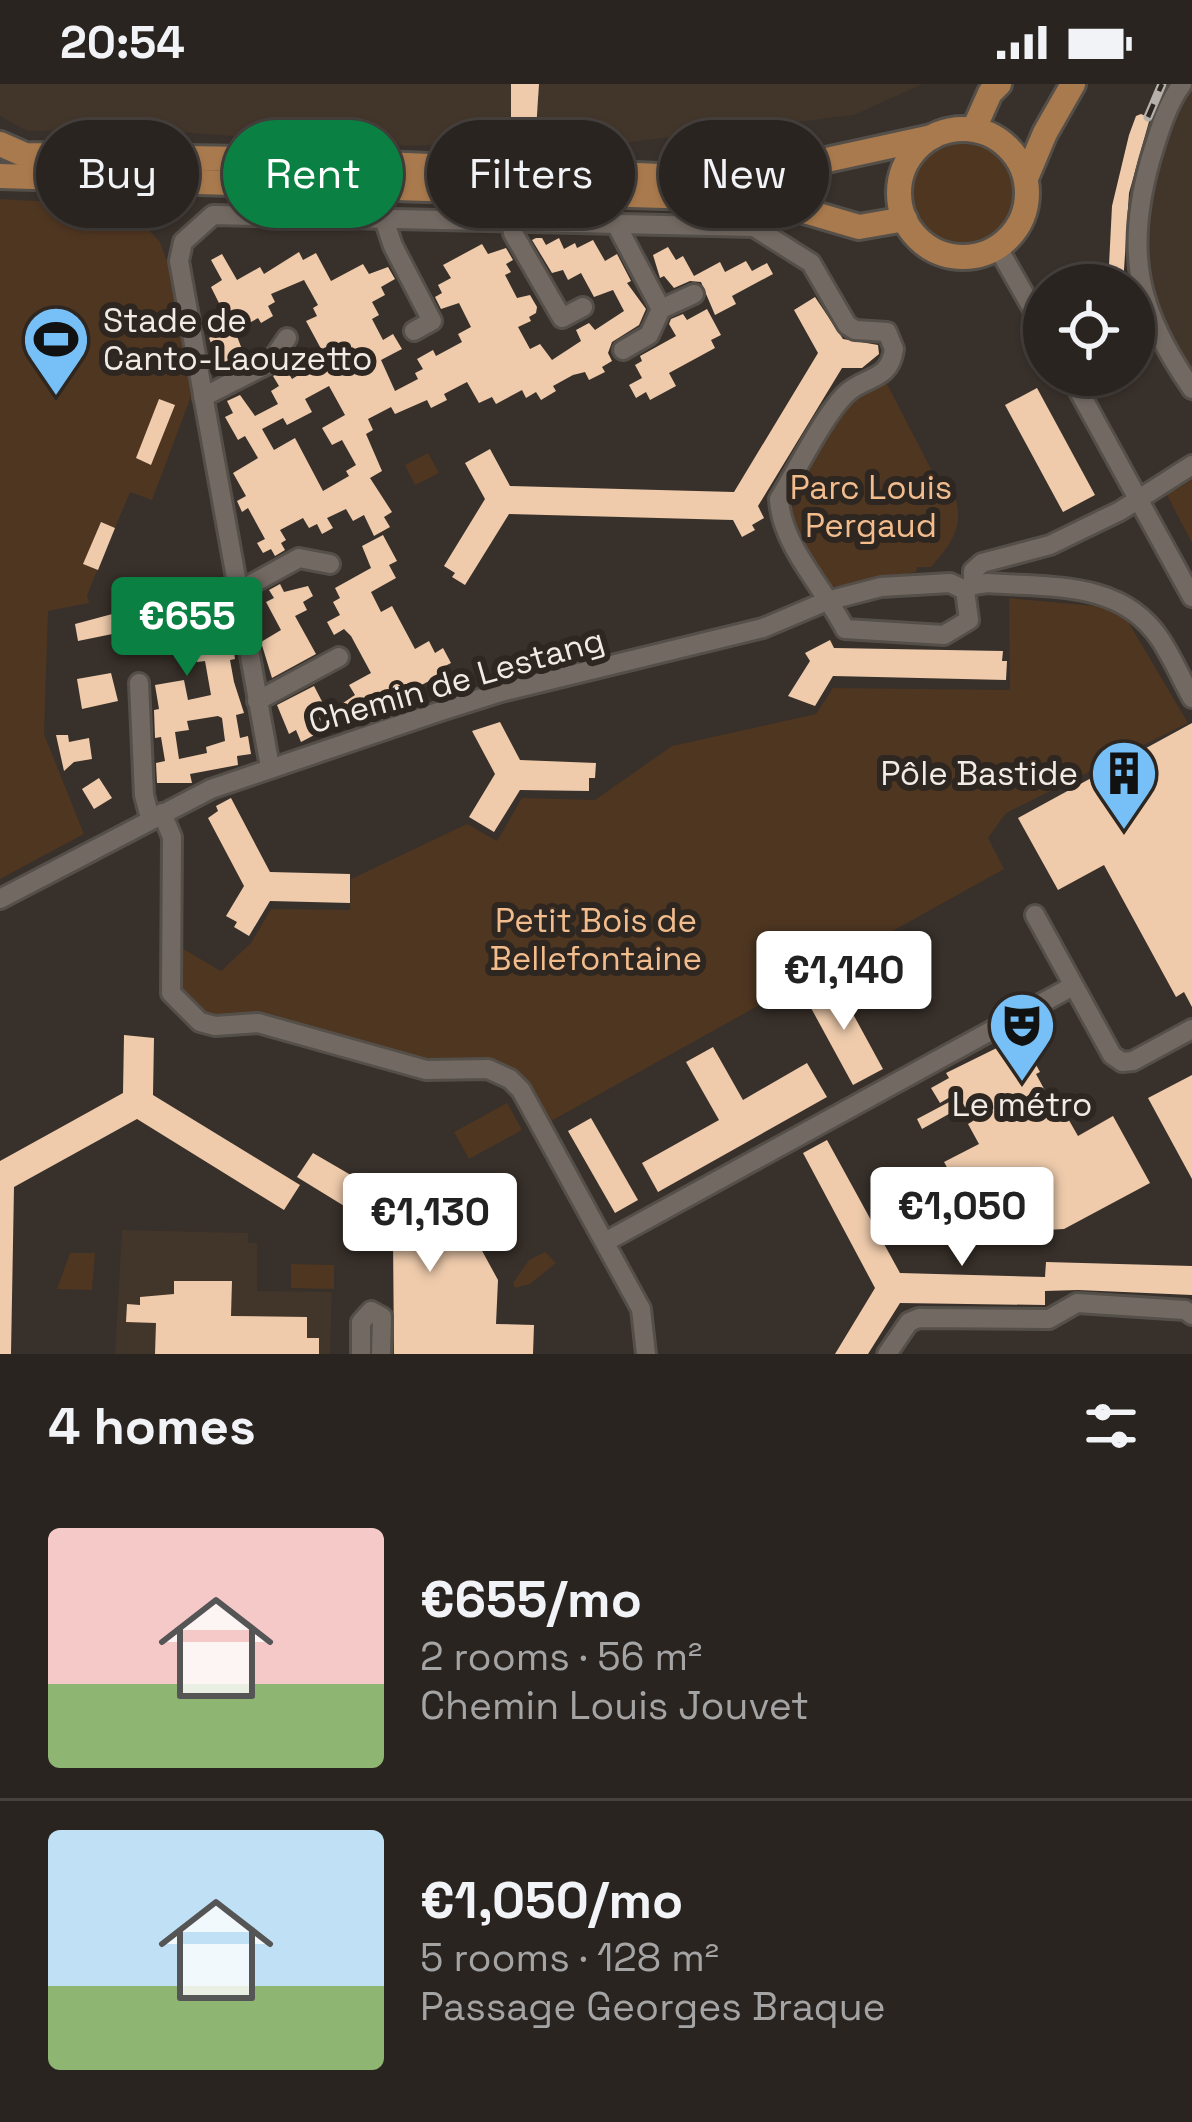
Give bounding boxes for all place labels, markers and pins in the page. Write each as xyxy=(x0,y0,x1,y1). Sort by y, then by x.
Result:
place label: Stade de Canto-Laouzetto xyxy=(103,300,372,380)
sports icon: Stade de Canto-Laouzetto xyxy=(21,304,91,398)
pin: €655 xyxy=(116,577,258,679)
building icon: Pôle Bastide xyxy=(1089,738,1159,832)
place label: Pôle Bastide xyxy=(880,753,1078,795)
pin: €1,140 xyxy=(746,931,942,1033)
theatre icon: Le métro xyxy=(987,990,1057,1084)
place label: Le métro xyxy=(952,1084,1092,1126)
pin: €1,050 xyxy=(864,1167,1060,1269)
pin: €1,130 xyxy=(332,1173,528,1275)

